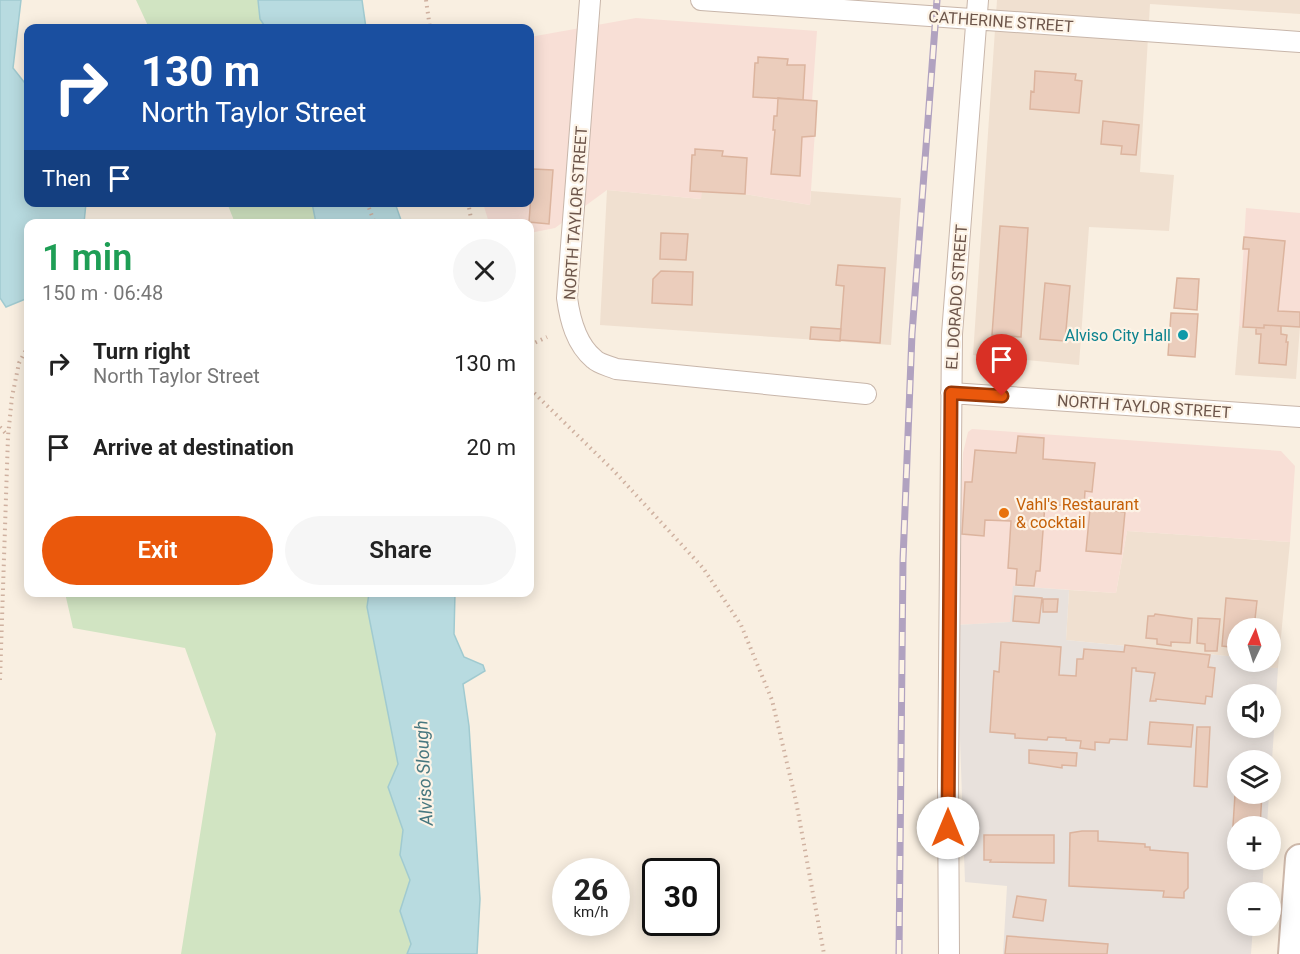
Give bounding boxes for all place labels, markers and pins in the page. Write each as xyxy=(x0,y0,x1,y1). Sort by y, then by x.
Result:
place label: Alviso City Hall xyxy=(1065,326,1171,345)
marker: Alviso City Hall xyxy=(1176,328,1190,342)
pin xyxy=(976,334,1027,396)
place label: Vahl's Restaurant & cocktail xyxy=(1016,495,1139,532)
marker: Vahl's Restaurant & cocktail xyxy=(997,506,1011,520)

